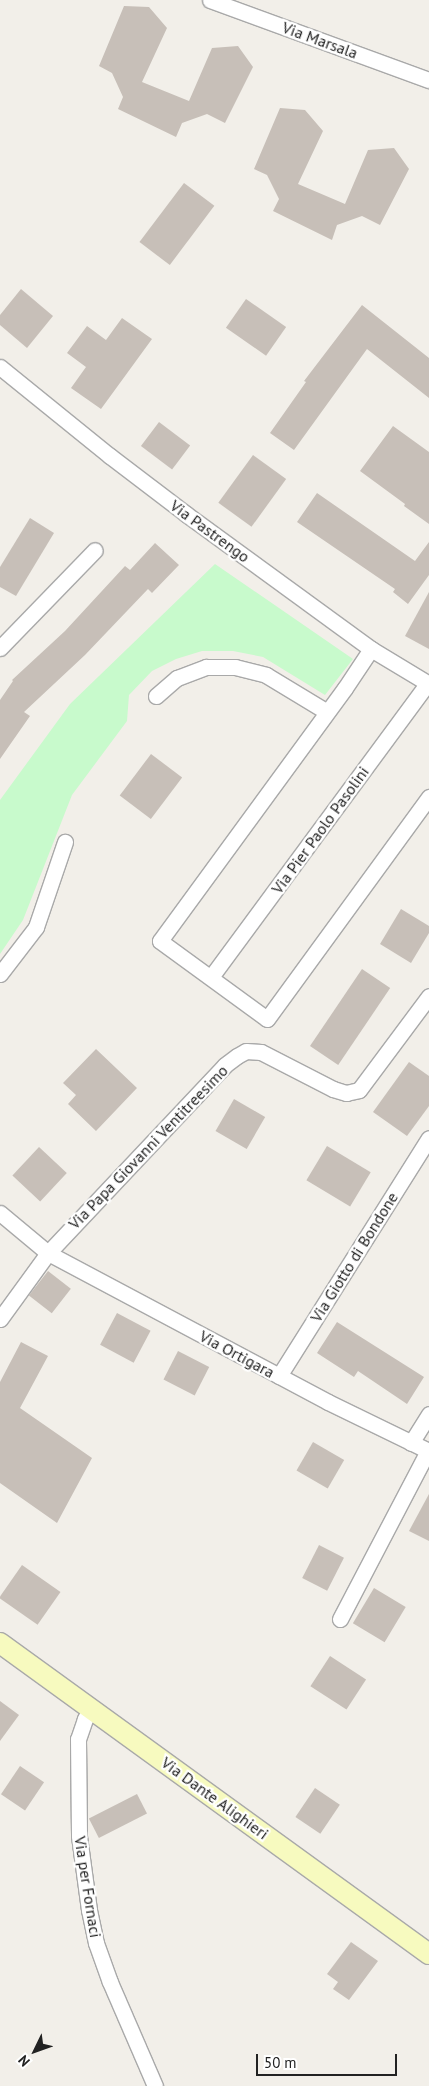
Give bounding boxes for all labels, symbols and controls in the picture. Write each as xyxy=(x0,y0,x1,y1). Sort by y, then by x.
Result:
street label: Via Marsala xyxy=(280,17,360,63)
street label: Via Pastrengo xyxy=(167,496,253,566)
street label: Via Pier Paolo Pasolini xyxy=(267,763,373,897)
street label: Via Papa Giovanni Ventitreesimo xyxy=(64,1061,232,1233)
street label: Via Giotto di Bondone xyxy=(306,1188,402,1326)
street label: Via Ortigara xyxy=(196,1326,278,1382)
street label: Via Dante Alighieri xyxy=(158,1753,272,1843)
street label: Via per Fornaci xyxy=(70,1835,106,1939)
north arrow xyxy=(10,2026,60,2076)
scale bar xyxy=(259,2044,400,2076)
text: N xyxy=(14,2052,34,2070)
text: 50 m xyxy=(264,2053,297,2072)

